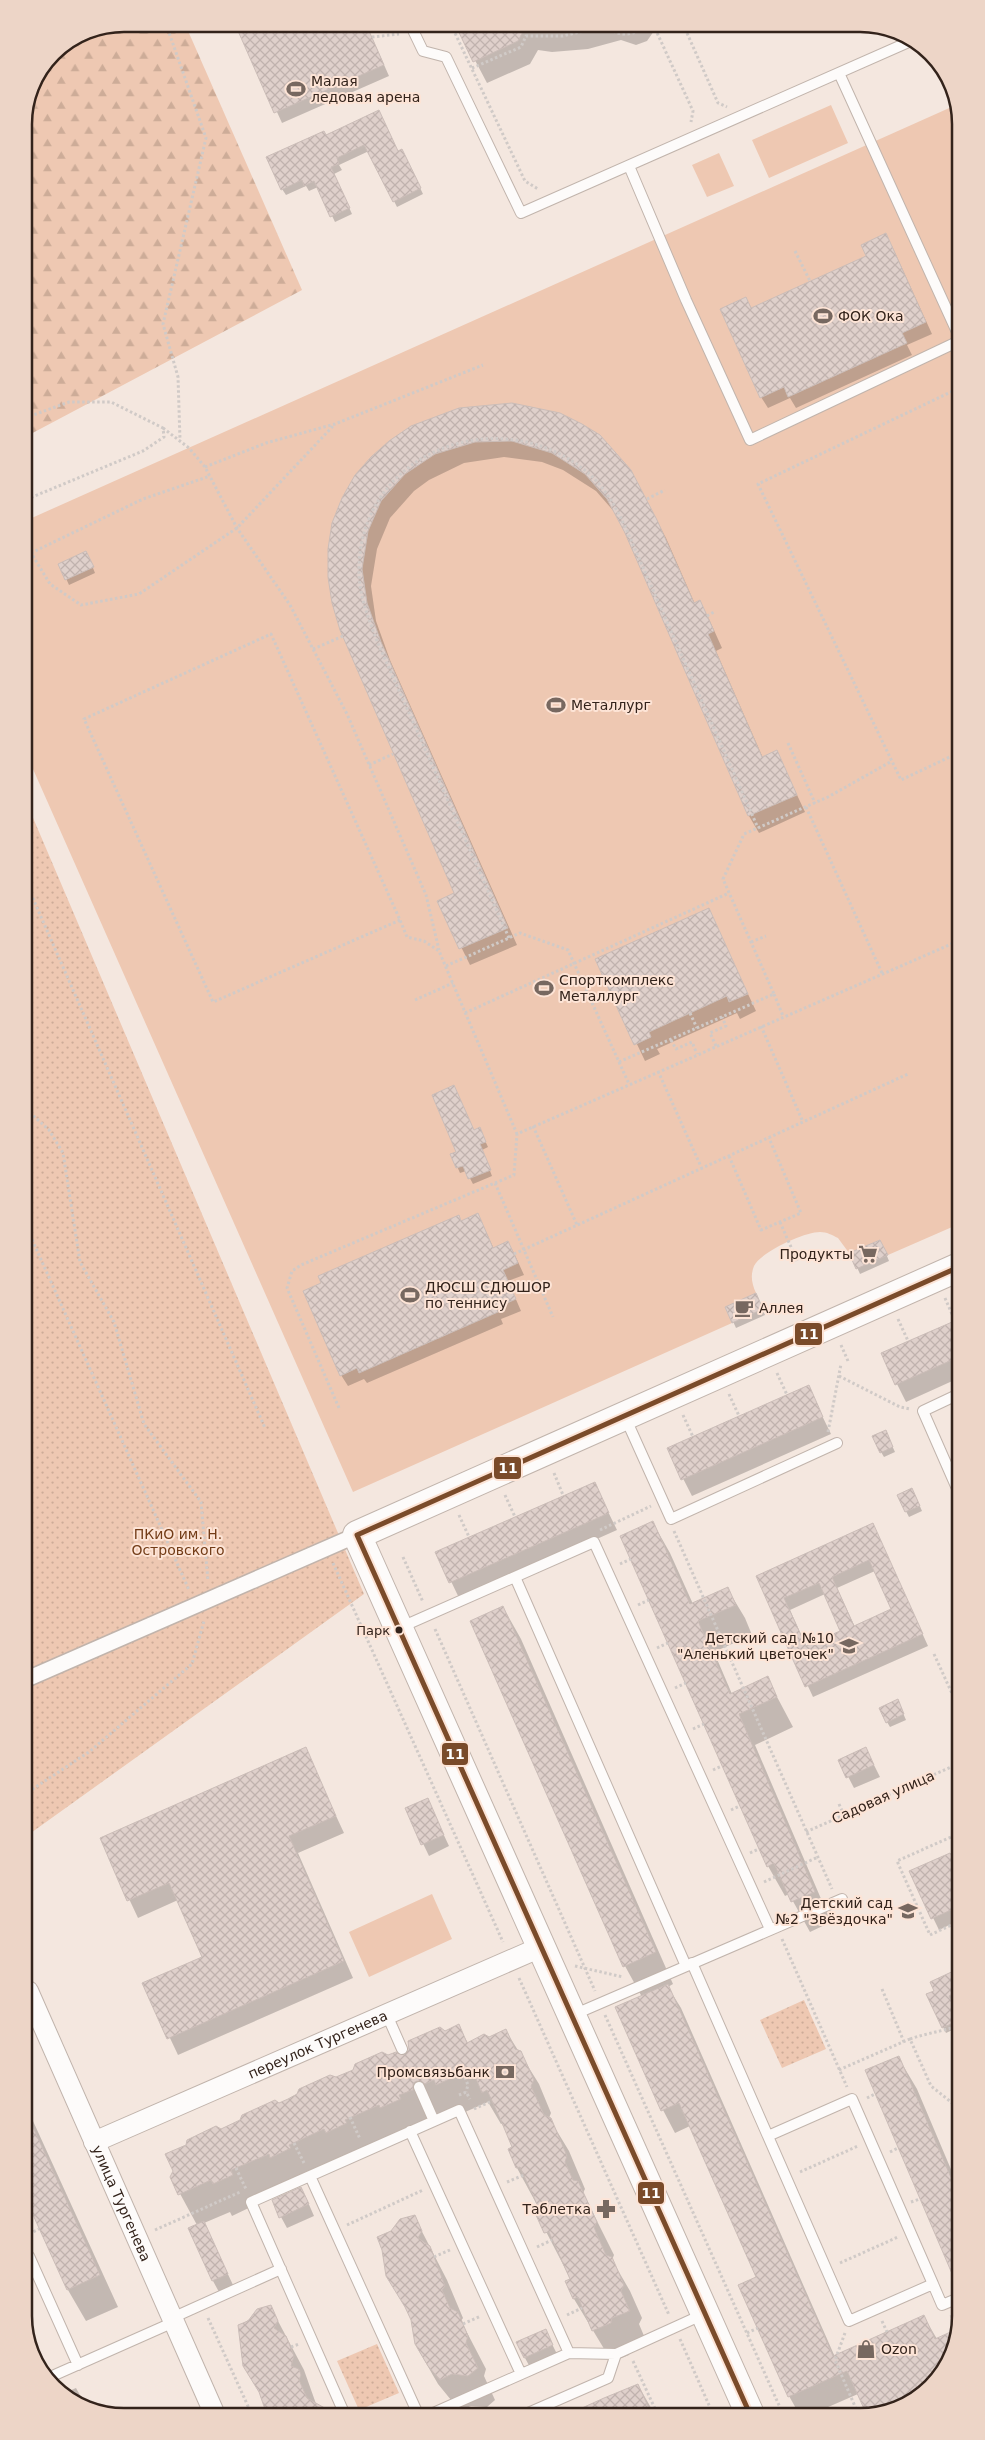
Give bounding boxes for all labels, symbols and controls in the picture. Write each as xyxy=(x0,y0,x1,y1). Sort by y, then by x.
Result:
place label: Малая ледовая арена xyxy=(311,73,420,105)
sports icon: Малая ледовая арена xyxy=(285,78,307,100)
sports icon: ФОК Ока xyxy=(812,305,834,327)
place label: ФОК Ока xyxy=(838,308,904,324)
sports icon: Металлург xyxy=(545,694,567,716)
place label: Металлург xyxy=(571,697,651,713)
place label: Спорткомплекс Металлург xyxy=(559,972,674,1004)
sports icon: Спорткомплекс Металлург xyxy=(533,977,555,999)
supermarket icon: Продукты xyxy=(857,1243,879,1265)
place label: Продукты xyxy=(779,1246,853,1262)
place label: ДЮСШ СДЮШОР по теннису xyxy=(425,1279,551,1311)
sports icon: ДЮСШ СДЮШОР по теннису xyxy=(399,1284,421,1306)
cafe icon: Аллея xyxy=(733,1297,755,1319)
place label: Аллея xyxy=(759,1300,804,1316)
line badge: 11 xyxy=(794,1322,823,1346)
text: 11 xyxy=(799,1326,819,1342)
line badge: 11 xyxy=(493,1456,522,1480)
text: 11 xyxy=(498,1460,518,1476)
park label: ПКиО им. Н. Островского xyxy=(131,1526,225,1558)
place label: Парк xyxy=(356,1623,390,1638)
marker: Парк xyxy=(394,1625,404,1635)
place label: Детский сад №10 "Аленький цветочек" xyxy=(677,1630,834,1662)
school or university icon: Детский сад №10 "Аленький цветочек" xyxy=(838,1635,860,1657)
line badge: 11 xyxy=(441,1742,469,1766)
text: 11 xyxy=(445,1746,465,1762)
street label: Садовая улица xyxy=(829,1767,937,1827)
place label: Детский сад №2 "Звёздочка" xyxy=(775,1895,893,1927)
school or university icon: Детский сад №2 "Звёздочка" xyxy=(897,1900,919,1922)
street label: переулок Тургенева xyxy=(246,2007,390,2082)
bank icon: Промсвязьбанк xyxy=(494,2061,516,2083)
place label: Промсвязьбанк xyxy=(377,2064,490,2080)
street label: улица Тургенева xyxy=(89,2143,154,2264)
line badge: 11 xyxy=(637,2181,665,2205)
text: 11 xyxy=(641,2185,661,2201)
pharmacy icon: Таблетка xyxy=(595,2198,617,2220)
place label: Таблетка xyxy=(521,2201,591,2217)
shop icon: Ozon xyxy=(855,2338,877,2360)
place label: Ozon xyxy=(881,2341,917,2357)

